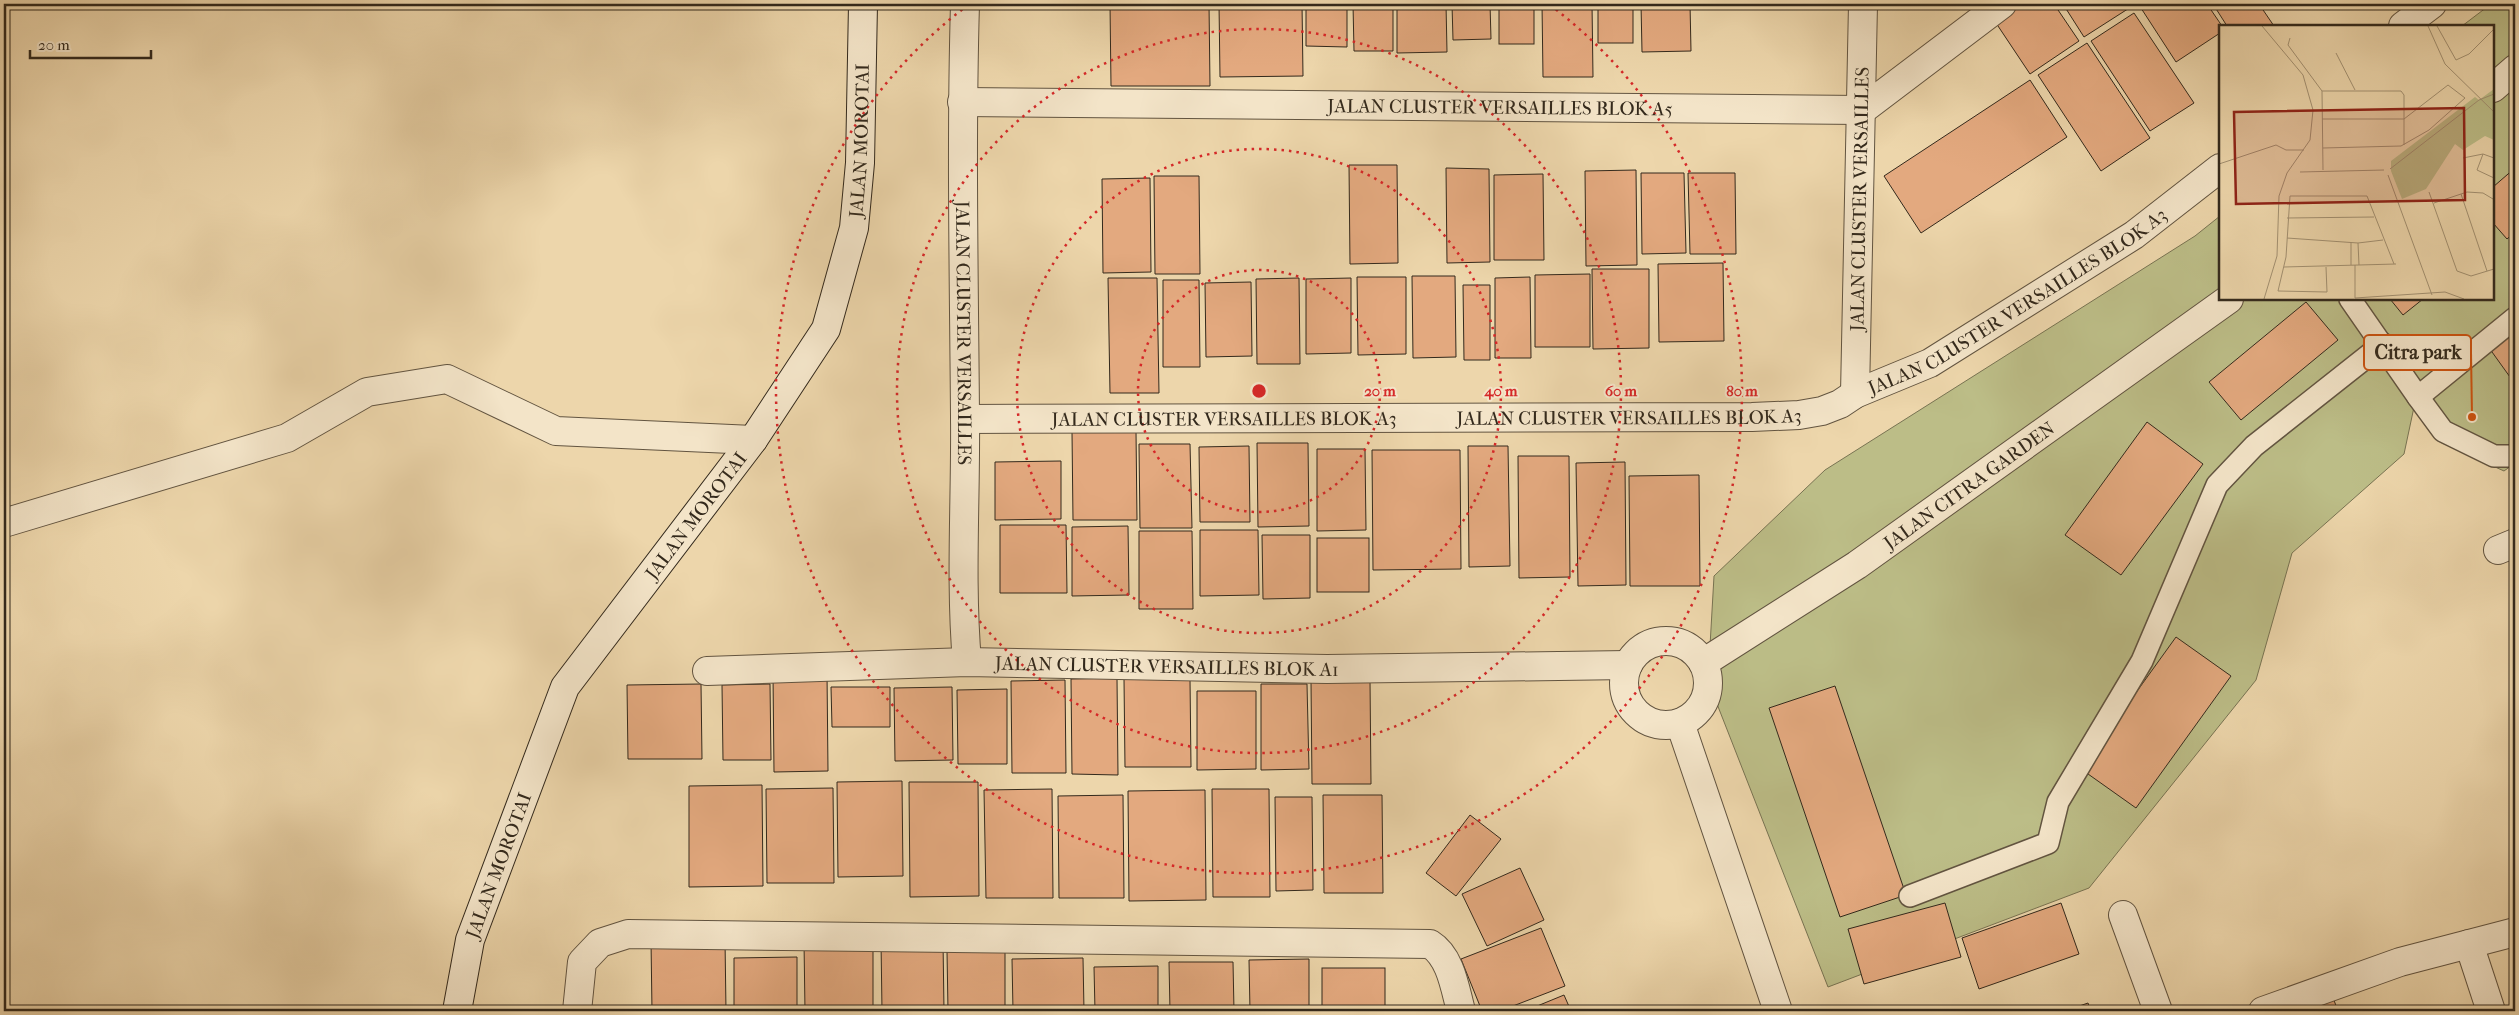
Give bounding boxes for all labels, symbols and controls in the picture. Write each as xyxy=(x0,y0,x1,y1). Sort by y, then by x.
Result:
inset map xyxy=(2219,25,2494,300)
scale bar xyxy=(30,28,151,60)
text: 20 m xyxy=(38,36,70,54)
street label: JALAN MOROTAI xyxy=(845,63,874,221)
street label: JALAN CLUSTER VERSAILLES xyxy=(1846,66,1874,333)
street label: JALAN CLUSTER VERSAILLES BLOK A5 xyxy=(1325,95,1673,120)
street label: JALAN CLUSTER VERSAILLES xyxy=(951,199,975,465)
street label: JALAN CLUSTER VERSAILLES BLOK A3 xyxy=(1863,204,2171,400)
callout: Citra park xyxy=(2364,335,2471,370)
text: Citra park xyxy=(2374,341,2462,364)
centre of rings xyxy=(1250,382,1268,400)
text: 20 m xyxy=(1364,382,1396,400)
text: 40 m xyxy=(1484,382,1518,400)
text: 60 m xyxy=(1605,382,1638,400)
text: 80 m xyxy=(1726,382,1758,400)
street label: JALAN CLUSTER VERSAILLES BLOK A3 xyxy=(1454,405,1802,430)
street label: JALAN CLUSTER VERSAILLES BLOK A3 xyxy=(1049,408,1397,431)
street label: JALAN CITRA GARDEN xyxy=(1878,417,2060,556)
street label: JALAN MOROTAI xyxy=(640,448,752,586)
street label: JALAN CLUSTER VERSAILLES BLOK A1 xyxy=(993,653,1339,681)
street label: JALAN MOROTAI xyxy=(461,790,536,944)

